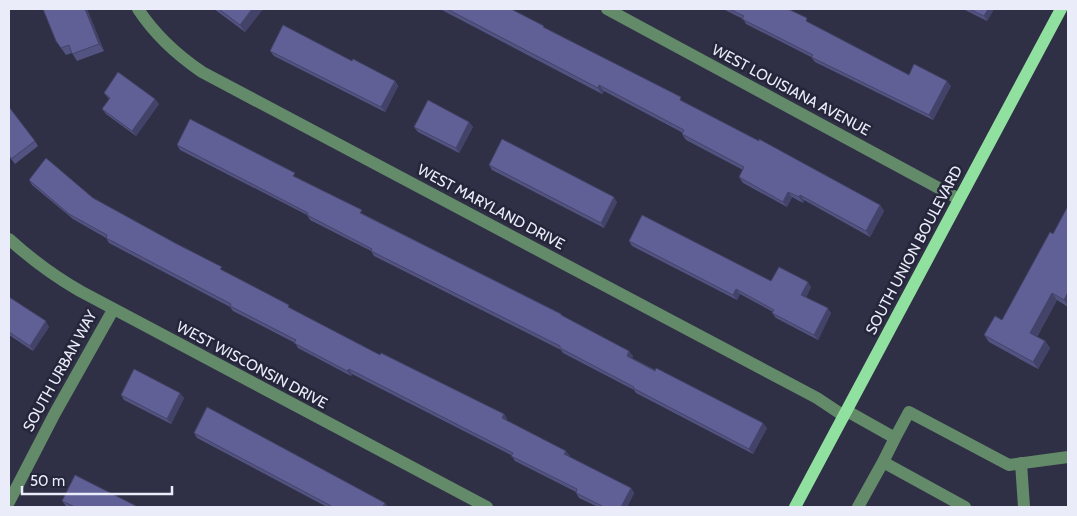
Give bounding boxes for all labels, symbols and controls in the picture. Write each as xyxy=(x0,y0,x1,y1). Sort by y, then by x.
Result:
street label: WEST LOUISIANA AVENUE xyxy=(709,41,873,139)
street label: WEST MARYLAND DRIVE xyxy=(414,160,568,254)
street label: SOUTH UNION BOULEVARD xyxy=(862,162,966,338)
street label: SOUTH URBAN WAY xyxy=(19,307,101,435)
street label: WEST WISCONSIN DRIVE xyxy=(173,318,331,412)
scale bar xyxy=(22,464,172,496)
text: 50 m xyxy=(30,472,65,490)

